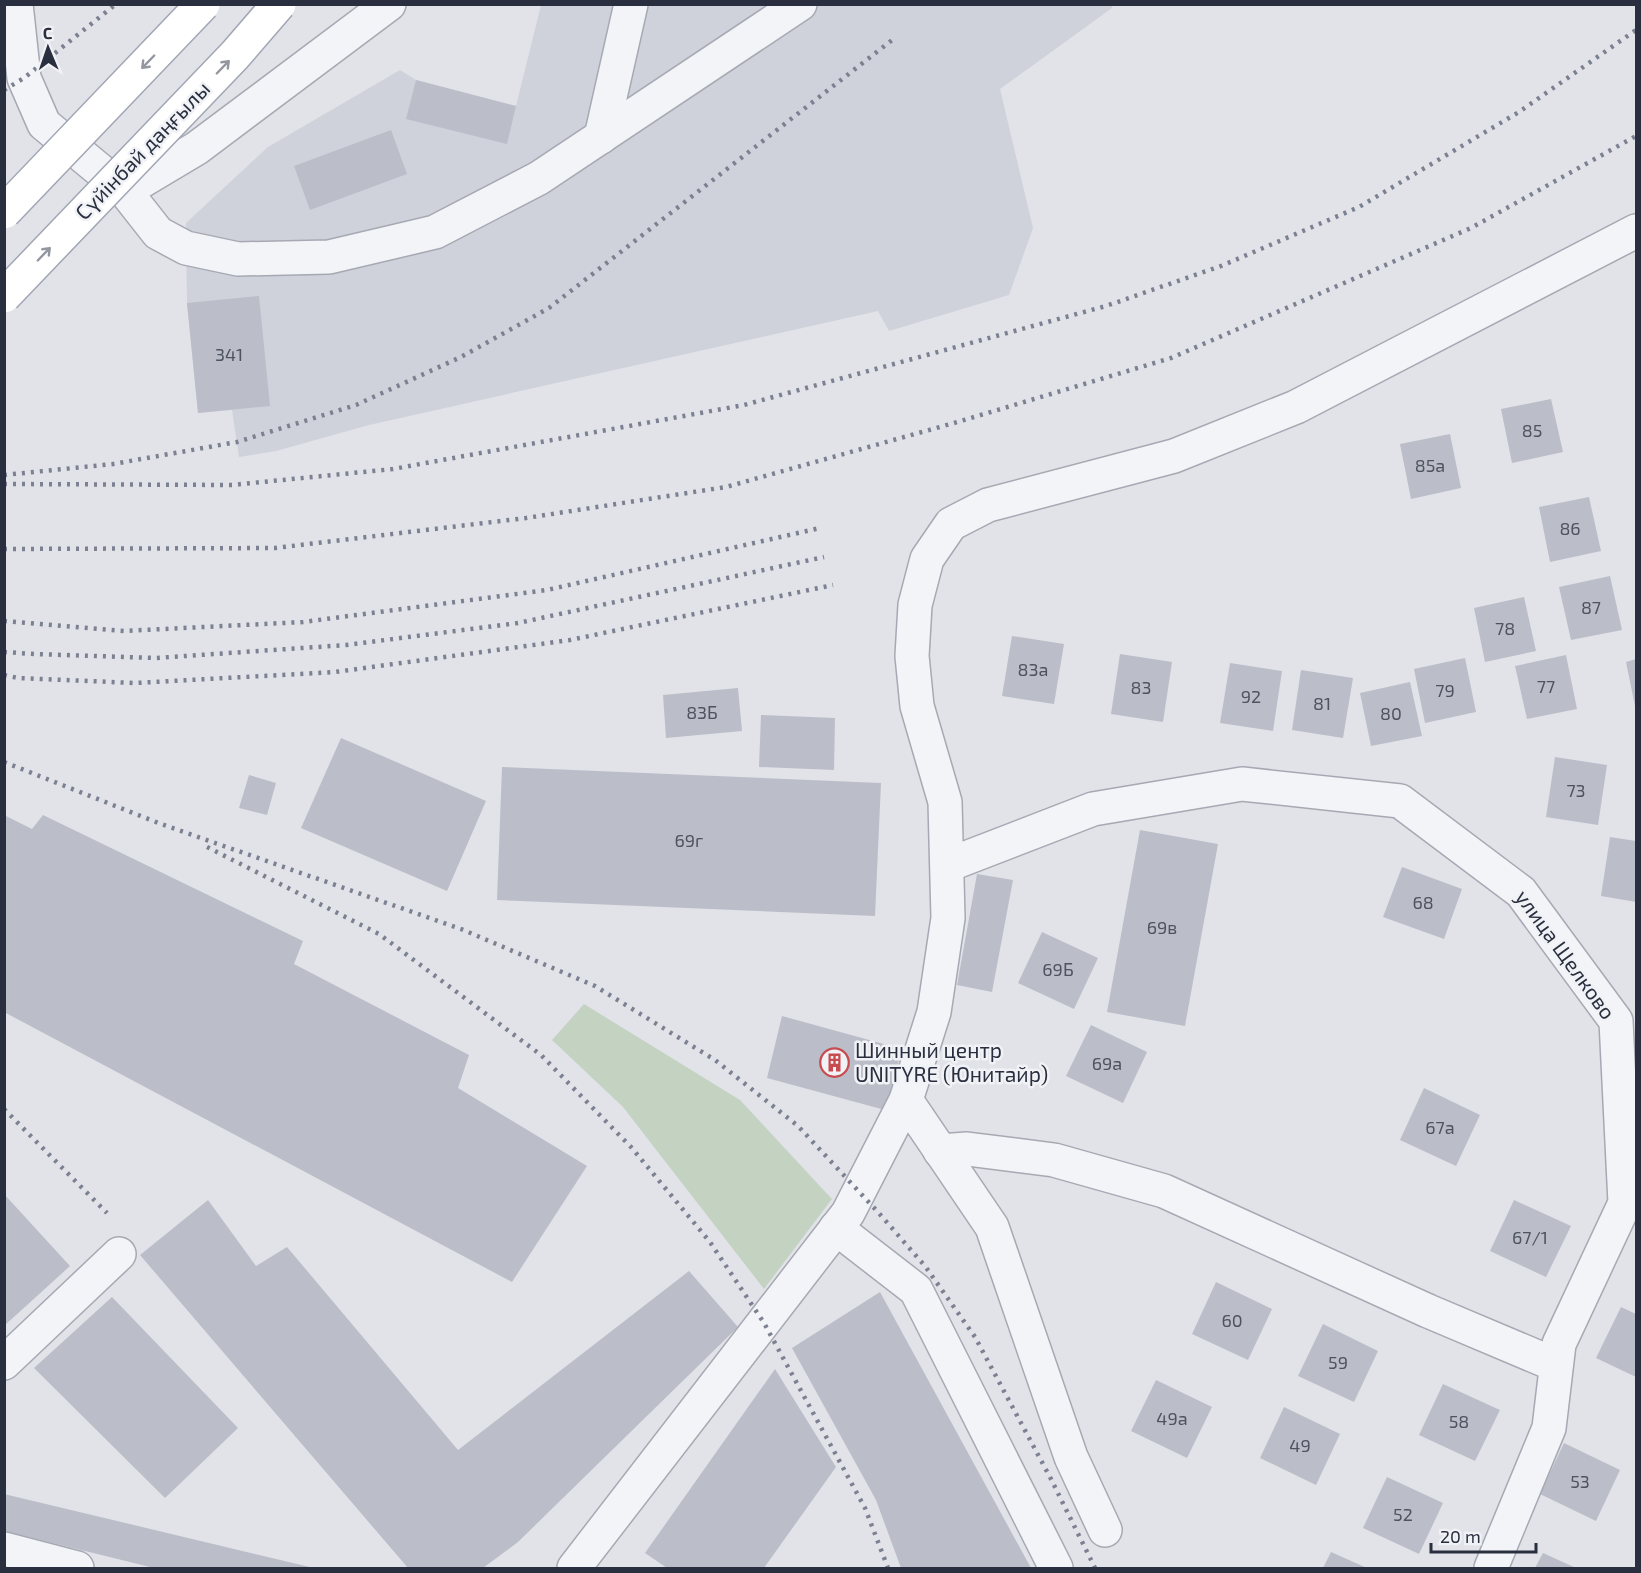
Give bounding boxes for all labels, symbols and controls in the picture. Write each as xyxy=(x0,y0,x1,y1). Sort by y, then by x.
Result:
north arrow xyxy=(18,18,78,78)
text: С xyxy=(42,23,52,42)
one-way arrow xyxy=(141,55,155,70)
one-way arrow xyxy=(216,60,230,75)
street label: Сүйінбай даңғылы xyxy=(69,76,214,224)
one-way arrow xyxy=(37,246,52,261)
house number: 341 xyxy=(215,343,243,365)
house number: 85 xyxy=(1522,419,1542,441)
house number: 85а xyxy=(1415,454,1445,476)
house number: 86 xyxy=(1559,517,1581,539)
house number: 87 xyxy=(1581,596,1601,618)
house number: 78 xyxy=(1495,617,1515,639)
house number: 83а xyxy=(1018,658,1048,680)
house number: 77 xyxy=(1537,675,1555,697)
house number: 83 xyxy=(1131,676,1151,698)
house number: 79 xyxy=(1435,679,1455,701)
house number: 92 xyxy=(1241,685,1261,707)
house number: 81 xyxy=(1313,692,1331,714)
house number: 83Б xyxy=(686,701,718,723)
house number: 80 xyxy=(1380,702,1402,724)
house number: 73 xyxy=(1566,779,1586,801)
house number: 69г xyxy=(675,829,703,851)
street label: улица Щелково xyxy=(1510,885,1621,1024)
house number: 68 xyxy=(1412,891,1434,913)
house number: 69в xyxy=(1147,916,1177,938)
house number: 69Б xyxy=(1042,958,1074,980)
place label: Шинный центр UNITYRE (Юнитайр) xyxy=(855,1037,1048,1086)
building icon: Шинный центр UNITYRE (Юнитайр) xyxy=(818,1047,850,1079)
house number: 69а xyxy=(1092,1052,1122,1074)
house number: 67а xyxy=(1425,1116,1455,1138)
house number: 67/1 xyxy=(1512,1226,1548,1248)
house number: 60 xyxy=(1221,1309,1243,1331)
house number: 59 xyxy=(1328,1351,1348,1373)
house number: 49а xyxy=(1156,1407,1188,1429)
house number: 58 xyxy=(1449,1410,1469,1432)
house number: 49 xyxy=(1289,1434,1311,1456)
house number: 53 xyxy=(1570,1470,1590,1492)
house number: 52 xyxy=(1393,1503,1413,1525)
scale bar xyxy=(1431,1516,1536,1554)
text: 20 m xyxy=(1440,1525,1481,1547)

